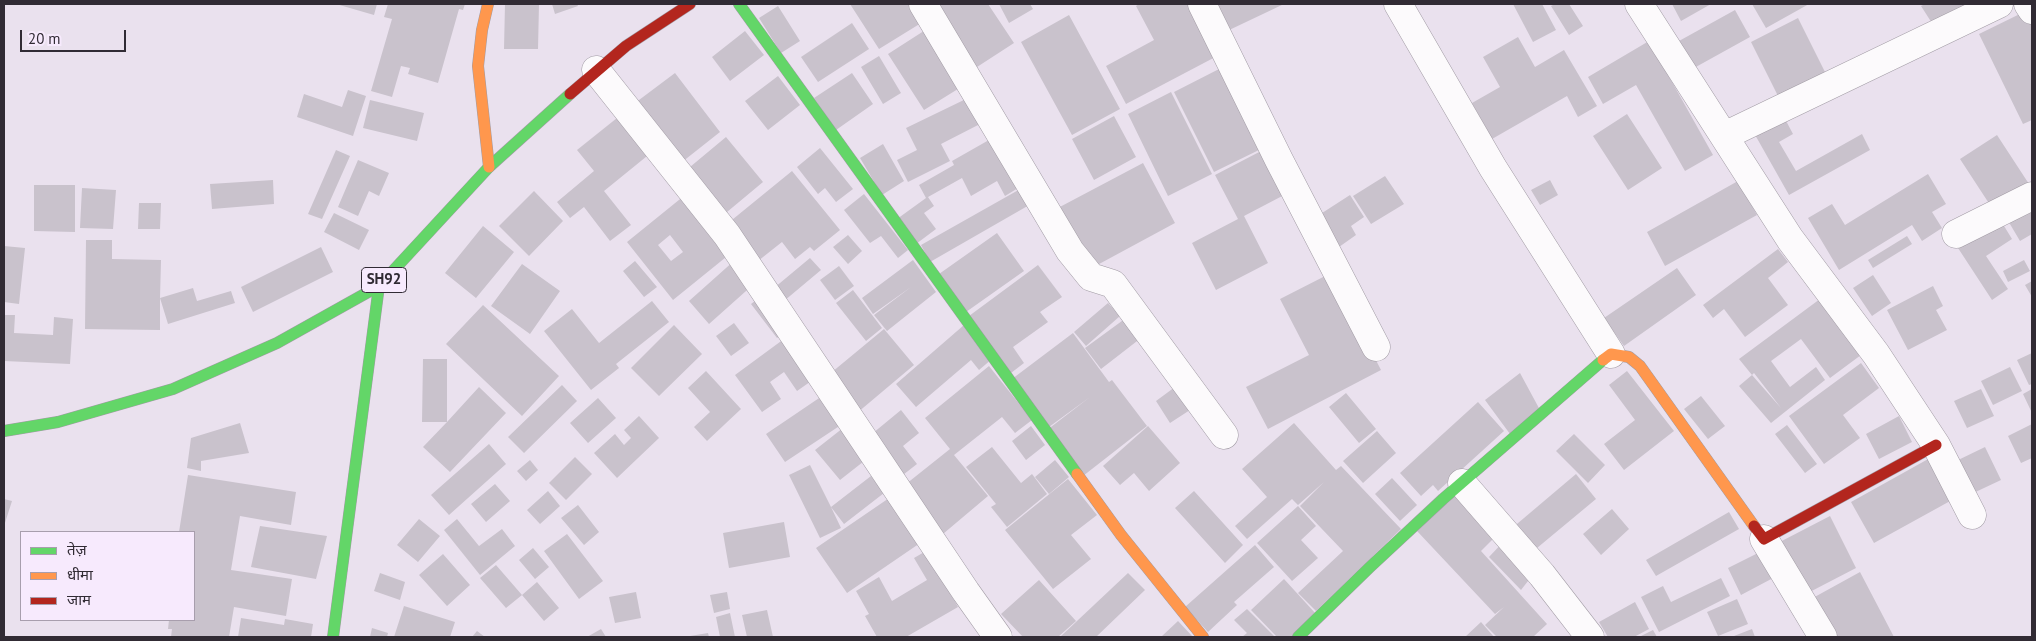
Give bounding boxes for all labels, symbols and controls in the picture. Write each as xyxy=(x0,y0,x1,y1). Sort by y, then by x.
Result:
scale bar xyxy=(22,20,129,52)
text: 20 m xyxy=(28,29,61,48)
road number: SH92 xyxy=(362,268,406,292)
legend xyxy=(20,531,195,621)
text: तेज़ xyxy=(67,540,87,559)
text: धीमा xyxy=(67,565,93,584)
text: जाम xyxy=(67,590,91,609)

